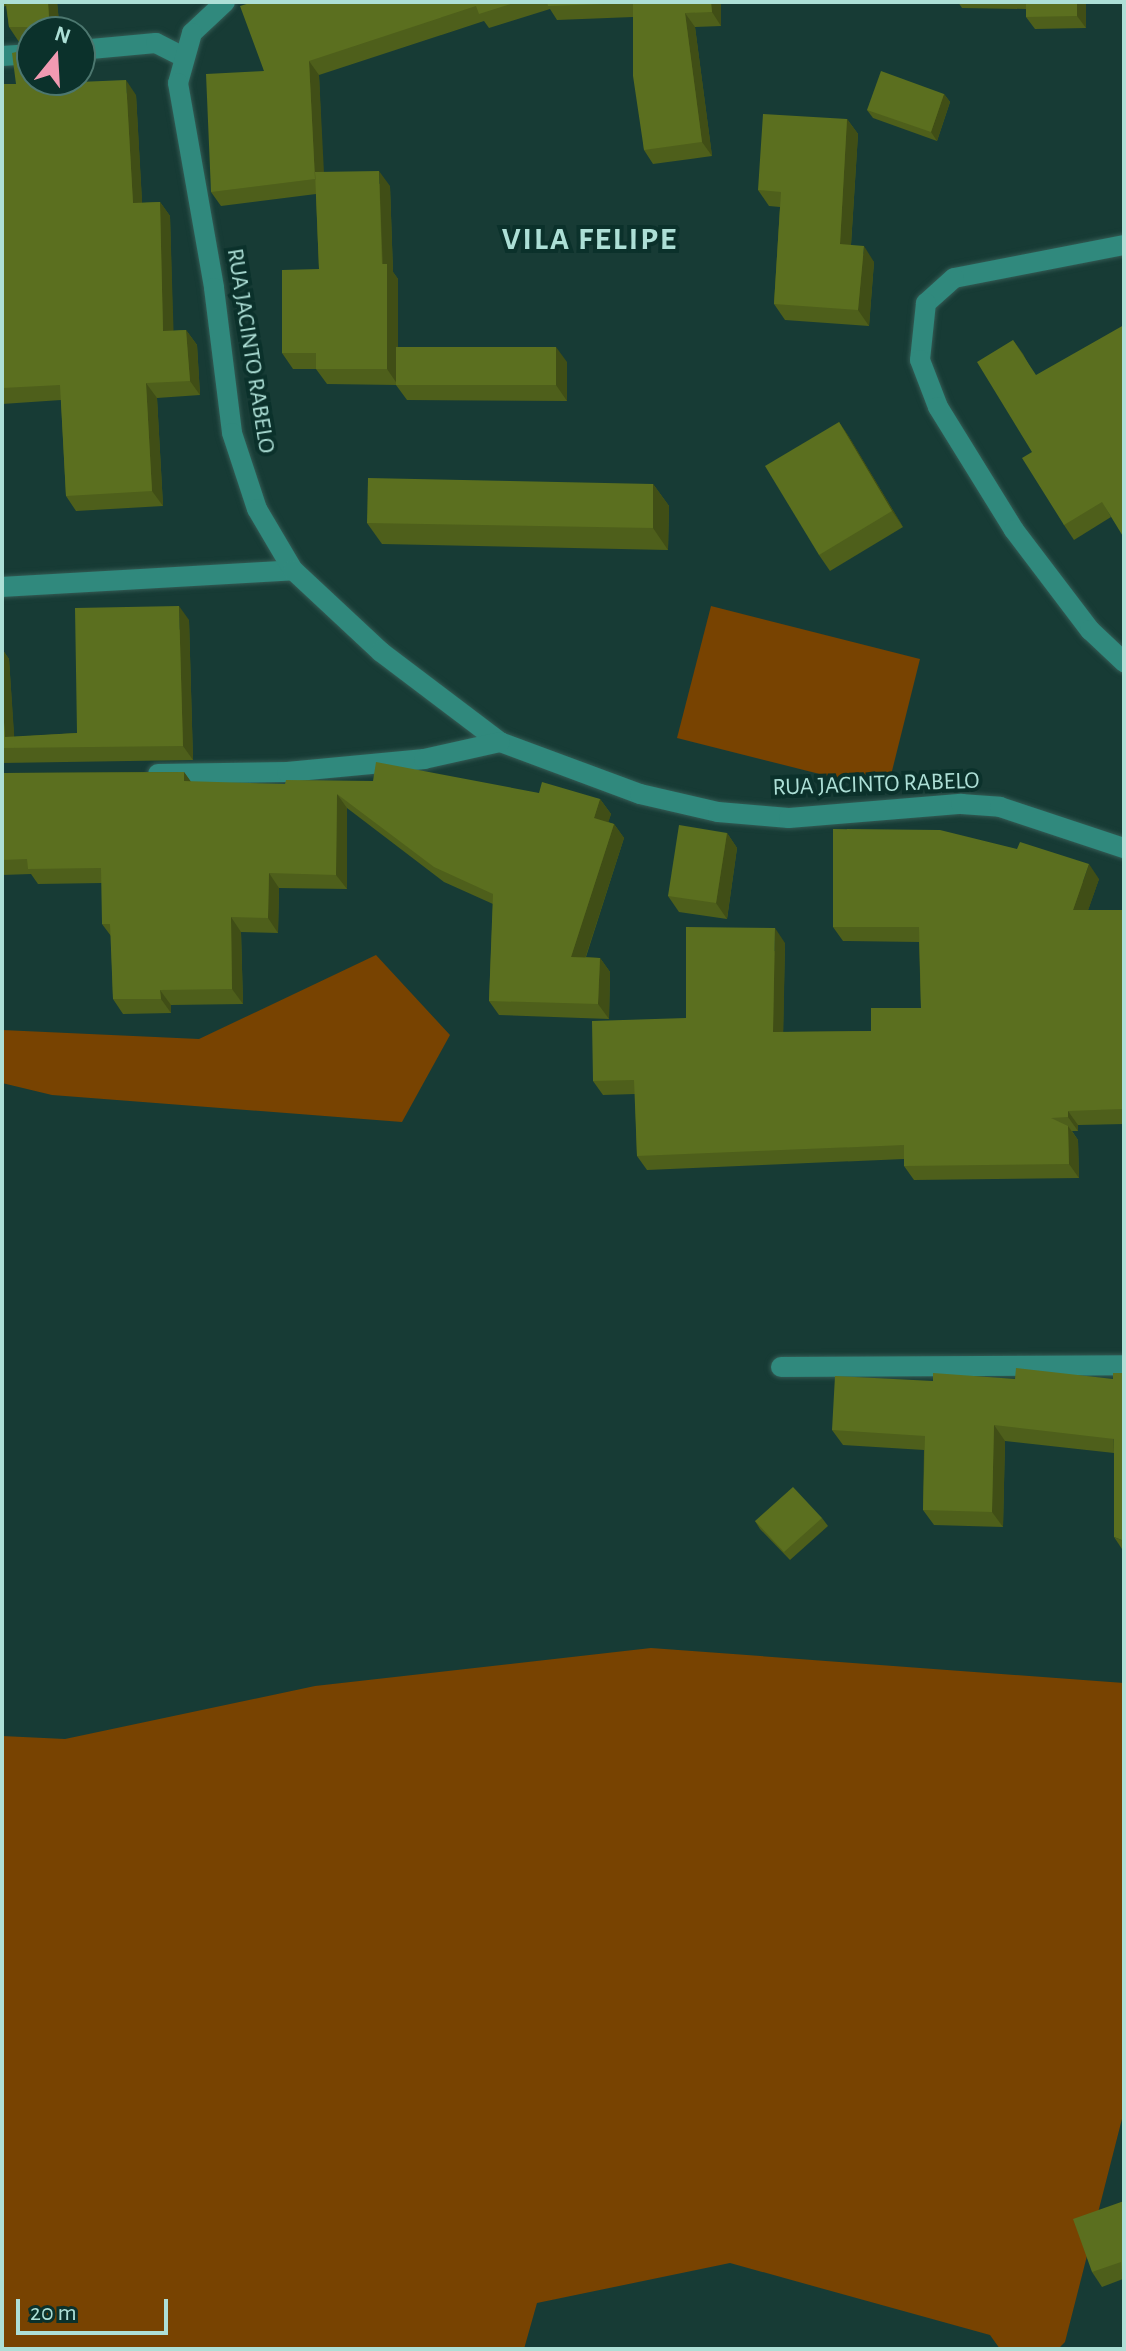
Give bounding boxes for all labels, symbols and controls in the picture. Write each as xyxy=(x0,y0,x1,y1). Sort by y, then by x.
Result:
north arrow xyxy=(16,16,96,96)
text: N xyxy=(52,22,73,48)
district label: VILA FELIPE xyxy=(502,220,678,258)
street label: RUA JACINTO RABELO xyxy=(220,246,280,456)
street label: RUA JACINTO RABELO xyxy=(772,767,980,803)
scale bar xyxy=(20,2283,172,2333)
text: 20 m xyxy=(30,2301,77,2325)

